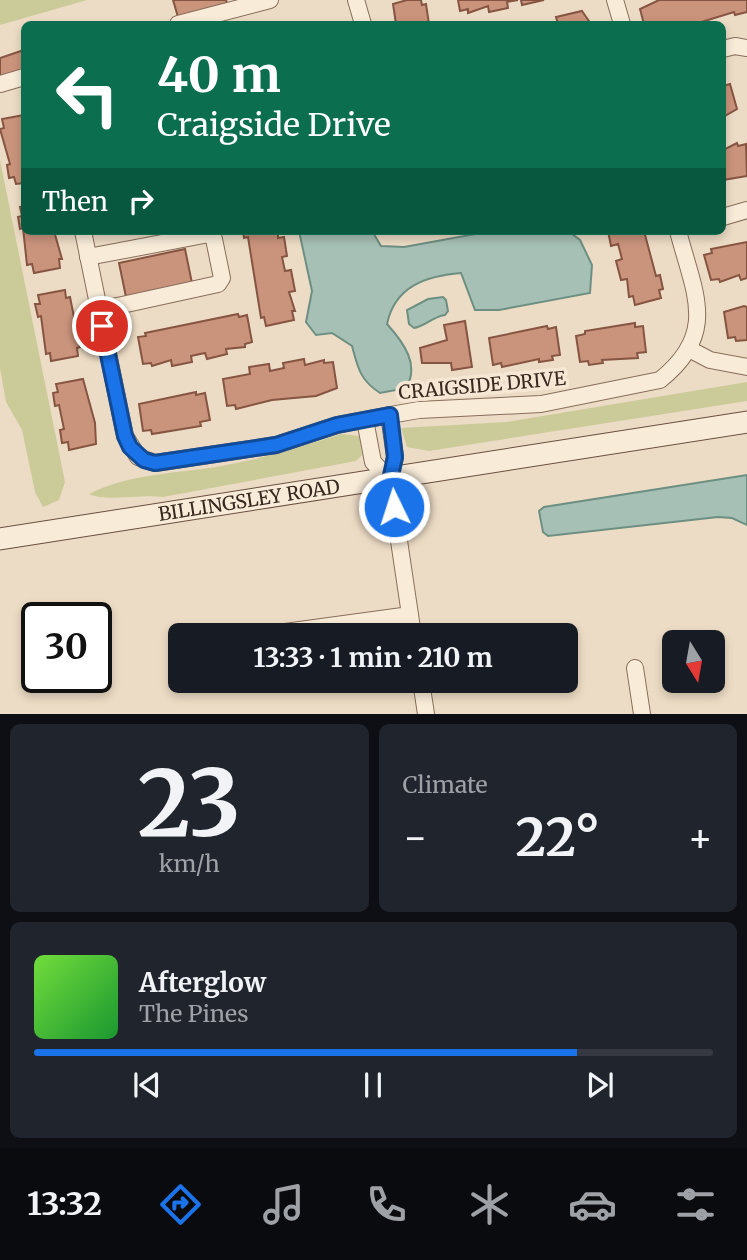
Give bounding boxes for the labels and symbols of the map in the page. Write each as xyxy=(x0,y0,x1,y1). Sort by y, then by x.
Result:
pin xyxy=(72,296,132,356)
street label: CRAIGSIDE DRIVE xyxy=(397,366,567,404)
position arrow xyxy=(357,470,431,544)
street label: BILLINGSLEY ROAD xyxy=(156,474,341,526)
speed limit sign: 30 xyxy=(21,602,112,693)
north arrow xyxy=(662,630,724,693)

